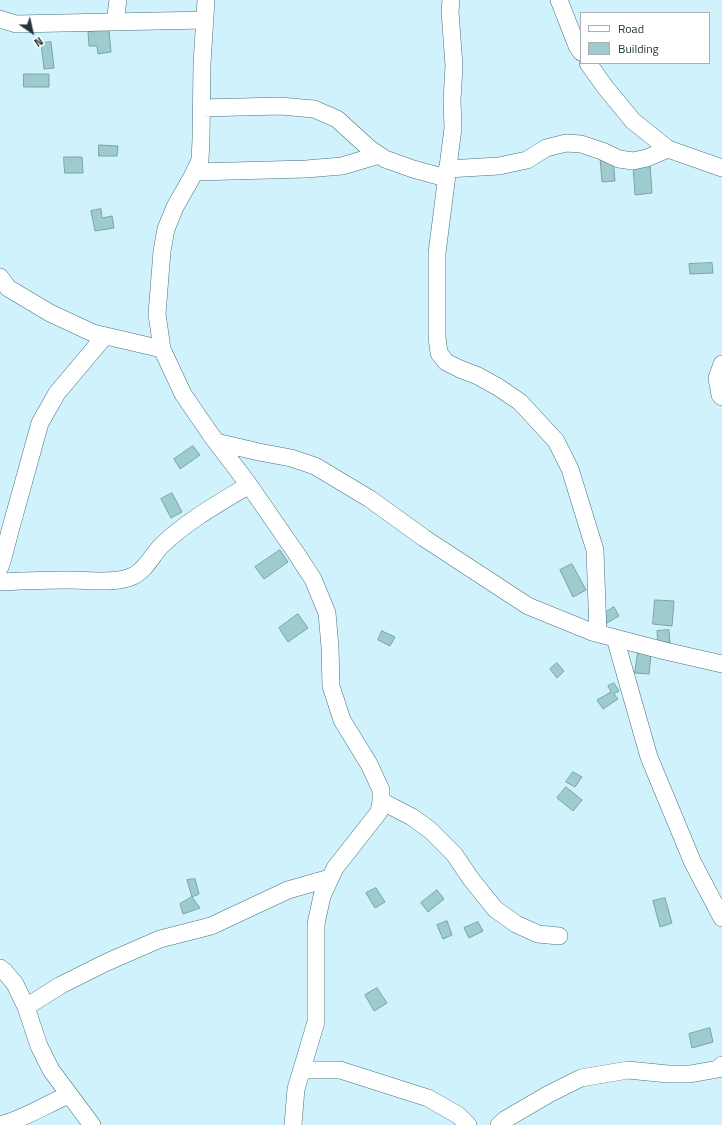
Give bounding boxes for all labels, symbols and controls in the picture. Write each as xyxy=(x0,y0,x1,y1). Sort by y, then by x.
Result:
north arrow xyxy=(12,12,52,52)
legend xyxy=(580,12,710,64)
text: Road xyxy=(618,19,644,38)
text: N xyxy=(31,33,46,51)
text: Building xyxy=(618,39,659,58)

